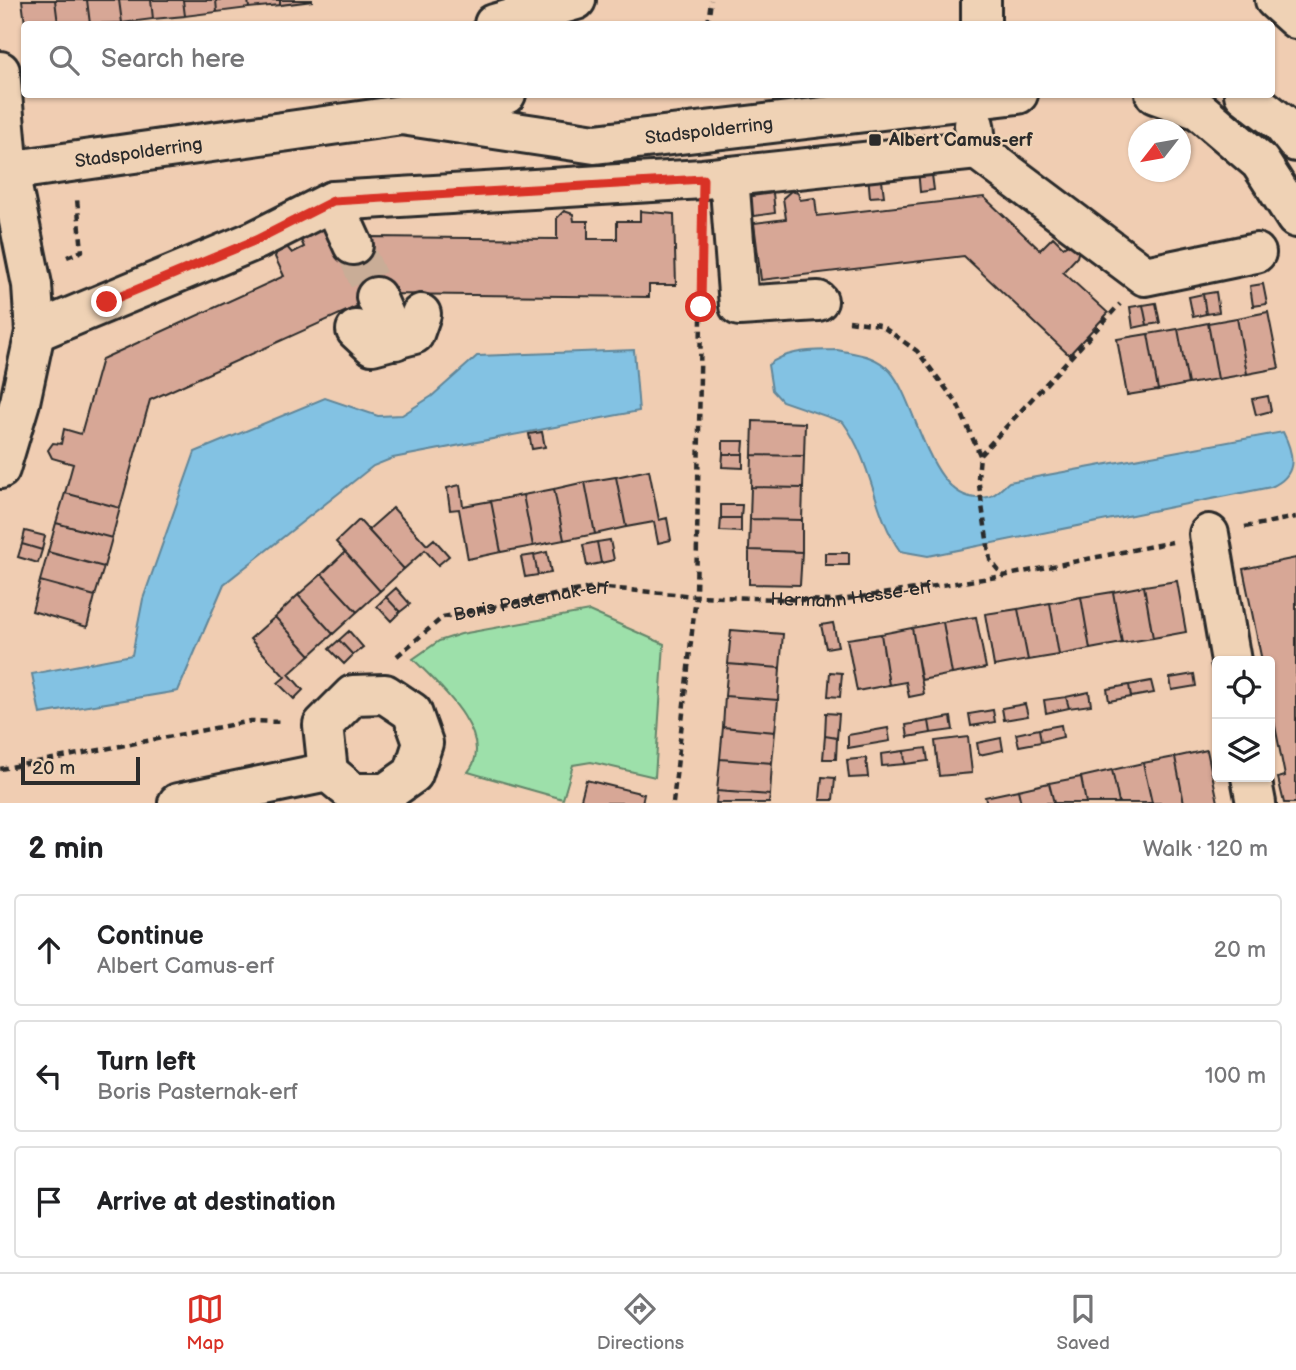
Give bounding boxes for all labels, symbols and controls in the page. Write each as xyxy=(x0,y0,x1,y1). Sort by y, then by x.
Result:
search box xyxy=(21,21,1275,98)
icon: search xyxy=(45,41,83,79)
text: Search here xyxy=(101,44,245,75)
street label: Stadspolderring xyxy=(644,113,774,149)
north arrow xyxy=(1128,119,1191,182)
place label: Albert Camus-erf xyxy=(888,130,1033,151)
marker: Albert Camus-erf xyxy=(867,132,883,148)
street label: Stadspolderring xyxy=(73,133,204,172)
route end xyxy=(91,286,122,317)
route start xyxy=(685,291,716,322)
street label: Boris Pasternak-erf xyxy=(452,577,610,626)
street label: Hermann Hesse-erf xyxy=(770,577,934,612)
map controls xyxy=(1212,656,1275,782)
button: locate xyxy=(1212,656,1275,719)
button: layers xyxy=(1212,719,1275,782)
scale bar xyxy=(21,754,140,786)
text: 20 m xyxy=(32,757,75,780)
text: 2 min xyxy=(28,831,104,867)
text: Walk · 120 m xyxy=(1143,835,1268,863)
text: Continue xyxy=(97,921,204,952)
icon: ahead xyxy=(30,931,68,969)
text: 20 m xyxy=(1214,936,1266,964)
text: Albert Camus-erf xyxy=(97,952,275,980)
text: Turn left xyxy=(97,1047,196,1078)
icon: left xyxy=(30,1057,68,1095)
text: 100 m xyxy=(1205,1062,1266,1090)
text: Boris Pasternak-erf xyxy=(97,1078,298,1106)
icon: arrive xyxy=(30,1183,68,1221)
text: Arrive at destination xyxy=(97,1187,336,1218)
tab: Map xyxy=(186,1290,224,1355)
tab: Directions xyxy=(597,1290,684,1355)
tab: Saved xyxy=(1056,1290,1110,1355)

